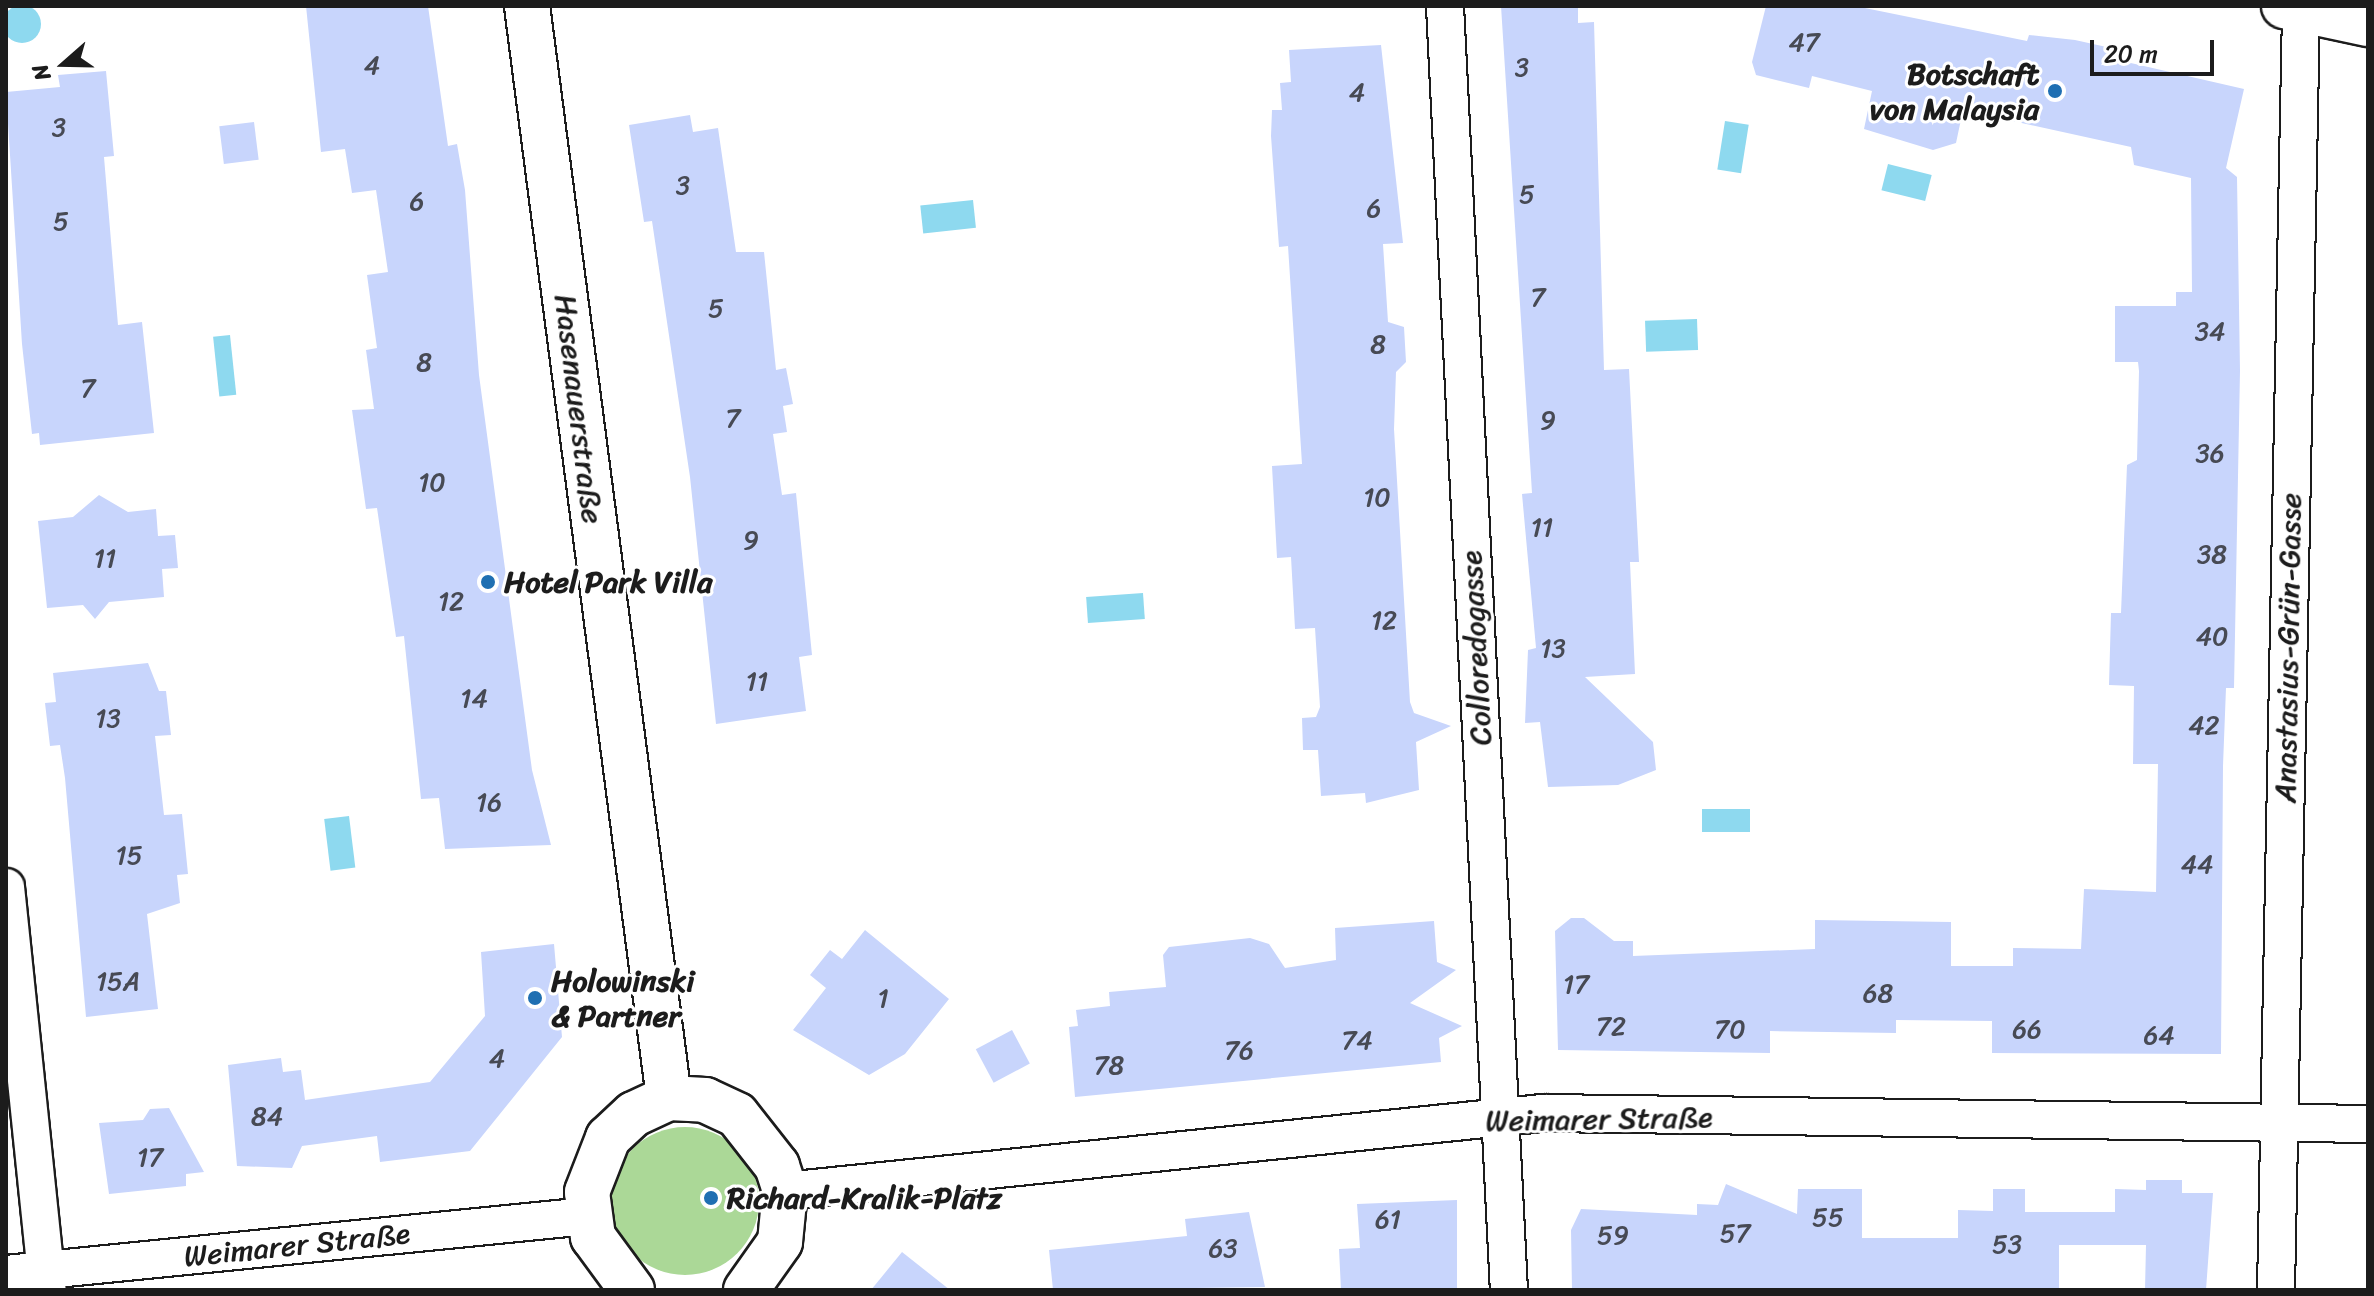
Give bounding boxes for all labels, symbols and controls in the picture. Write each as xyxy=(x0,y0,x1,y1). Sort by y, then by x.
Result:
north arrow xyxy=(24,24,104,104)
scale bar xyxy=(2094,24,2218,74)
house number: 47 xyxy=(1788,27,1820,59)
text: 20 m xyxy=(2104,33,2158,75)
house number: 4 xyxy=(364,50,380,82)
house number: 3 xyxy=(1515,52,1529,84)
place label: Botschaft von Malaysia xyxy=(1871,56,2039,126)
text: N xyxy=(20,59,62,86)
house number: 4 xyxy=(1349,77,1365,109)
marker: Botschaft von Malaysia xyxy=(2046,82,2064,100)
house number: 3 xyxy=(52,112,66,144)
house number: 3 xyxy=(676,170,690,202)
house number: 5 xyxy=(1519,179,1535,211)
house number: 6 xyxy=(410,186,424,218)
house number: 6 xyxy=(1367,193,1381,225)
house number: 5 xyxy=(53,206,69,238)
house number: 7 xyxy=(1531,282,1545,314)
street label: Hasenauerstraße xyxy=(547,292,611,526)
house number: 5 xyxy=(708,293,724,325)
house number: 34 xyxy=(2195,316,2225,348)
house number: 8 xyxy=(1370,329,1386,361)
house number: 8 xyxy=(416,347,432,379)
house number: 7 xyxy=(81,373,95,405)
house number: 7 xyxy=(726,403,740,435)
house number: 9 xyxy=(1540,405,1556,437)
house number: 36 xyxy=(2195,438,2225,470)
house number: 10 xyxy=(418,467,446,499)
house number: 10 xyxy=(1363,482,1391,514)
street label: Anastasius-Grün-Gasse xyxy=(2267,493,2309,803)
house number: 11 xyxy=(1531,512,1553,544)
house number: 9 xyxy=(743,525,759,557)
house number: 38 xyxy=(2197,539,2227,571)
house number: 11 xyxy=(94,543,116,575)
street label: Colloredogasse xyxy=(1453,550,1499,746)
place label: Hotel Park Villa xyxy=(504,564,713,600)
marker: Hotel Park Villa xyxy=(479,573,497,591)
house number: 12 xyxy=(438,586,464,618)
house number: 12 xyxy=(1371,605,1397,637)
house number: 40 xyxy=(2196,621,2228,653)
house number: 13 xyxy=(1540,633,1566,665)
house number: 11 xyxy=(746,666,768,698)
house number: 14 xyxy=(460,683,488,715)
house number: 13 xyxy=(95,703,121,735)
house number: 42 xyxy=(2188,710,2220,742)
house number: 16 xyxy=(476,787,502,819)
house number: 15 xyxy=(115,840,143,872)
house number: 44 xyxy=(2181,849,2213,881)
place label: Holowinski & Partner xyxy=(551,963,695,1034)
house number: 15A xyxy=(96,966,140,998)
house number: 17 xyxy=(1563,969,1589,1001)
house number: 68 xyxy=(1863,978,1893,1010)
house number: 1 xyxy=(877,983,889,1015)
marker: Holowinski & Partner xyxy=(526,989,544,1007)
house number: 72 xyxy=(1596,1011,1626,1043)
house number: 70 xyxy=(1714,1014,1746,1046)
house number: 66 xyxy=(2012,1014,2042,1046)
house number: 64 xyxy=(2143,1020,2175,1052)
house number: 74 xyxy=(1341,1025,1373,1057)
house number: 76 xyxy=(1224,1035,1254,1067)
house number: 4 xyxy=(489,1043,505,1075)
house number: 78 xyxy=(1094,1050,1124,1082)
street label: Weimarer Straße xyxy=(1485,1099,1713,1139)
house number: 84 xyxy=(251,1101,283,1133)
house number: 17 xyxy=(137,1142,163,1174)
place label: Richard-Kralik-Platz xyxy=(727,1180,1002,1216)
marker: Richard-Kralik-Platz xyxy=(702,1189,720,1207)
house number: 55 xyxy=(1812,1202,1844,1234)
house number: 61 xyxy=(1375,1204,1401,1236)
street label: Weimarer Straße xyxy=(182,1215,412,1275)
house number: 57 xyxy=(1720,1218,1750,1250)
house number: 59 xyxy=(1597,1220,1629,1252)
house number: 53 xyxy=(1992,1229,2022,1261)
house number: 63 xyxy=(1208,1233,1238,1265)

